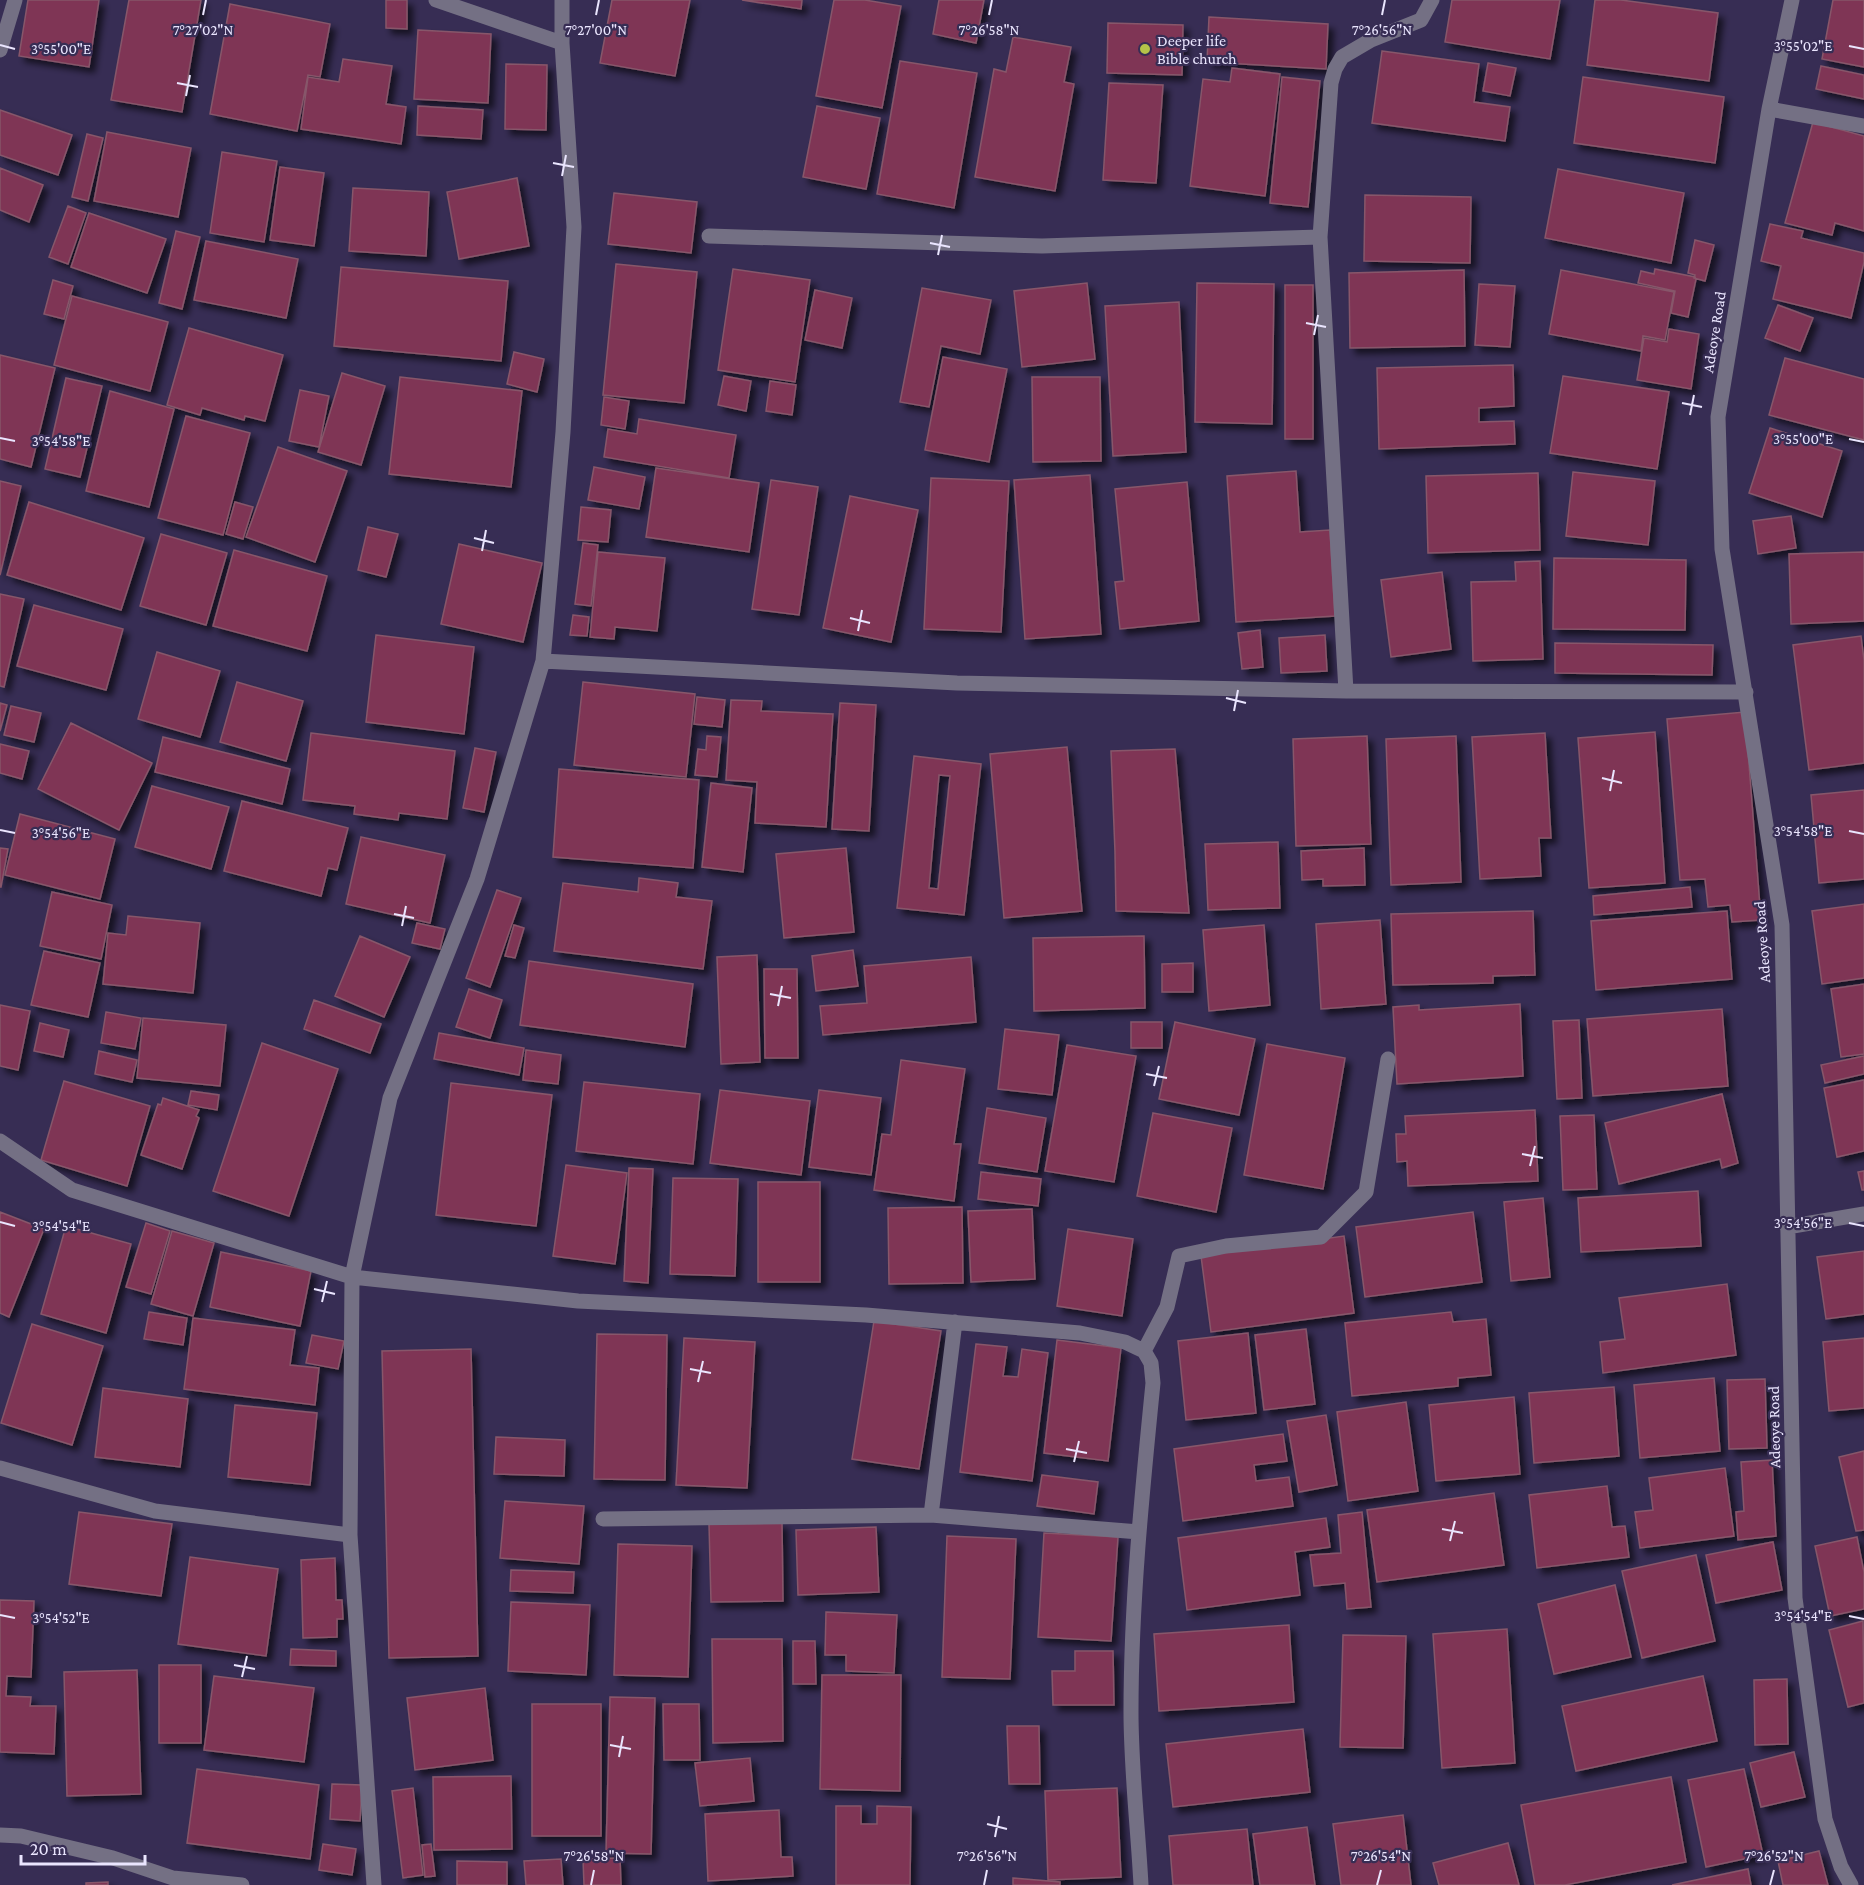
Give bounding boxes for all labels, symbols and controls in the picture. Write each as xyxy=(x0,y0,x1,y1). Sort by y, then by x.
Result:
text: 7°27'02"N xyxy=(173,22,233,38)
text: 7°27'00"N xyxy=(565,22,627,38)
text: 7°26'58"N xyxy=(959,22,1020,38)
text: 7°26'56"N xyxy=(1352,22,1412,38)
place label: Deeper life Bible church xyxy=(1157,32,1237,67)
text: 3°55'02"E xyxy=(1774,38,1832,54)
text: 3°55'00"E xyxy=(31,41,91,57)
marker: Deeper life Bible church xyxy=(1138,42,1152,56)
street label: Adeoye Road xyxy=(1699,290,1730,374)
text: 3°55'00"E xyxy=(1773,431,1833,447)
text: 3°54'58"E xyxy=(32,433,90,449)
text: 3°54'58"E xyxy=(1774,823,1832,839)
text: 3°54'56"E xyxy=(32,825,90,841)
street label: Adeoye Road xyxy=(1751,900,1774,984)
text: 3°54'56"E xyxy=(1774,1215,1832,1231)
text: 3°54'54"E xyxy=(32,1218,90,1234)
street label: Adeoye Road xyxy=(1765,1385,1784,1468)
text: 3°54'54"E xyxy=(1774,1608,1832,1624)
text: 3°54'52"E xyxy=(32,1610,90,1626)
scale bar xyxy=(21,1828,146,1866)
text: 20 m xyxy=(30,1839,67,1859)
text: 7°26'58"N xyxy=(564,1848,625,1864)
text: 7°26'56"N xyxy=(957,1848,1017,1864)
text: 7°26'54"N xyxy=(1351,1848,1411,1864)
text: 7°26'52"N xyxy=(1744,1848,1804,1864)

